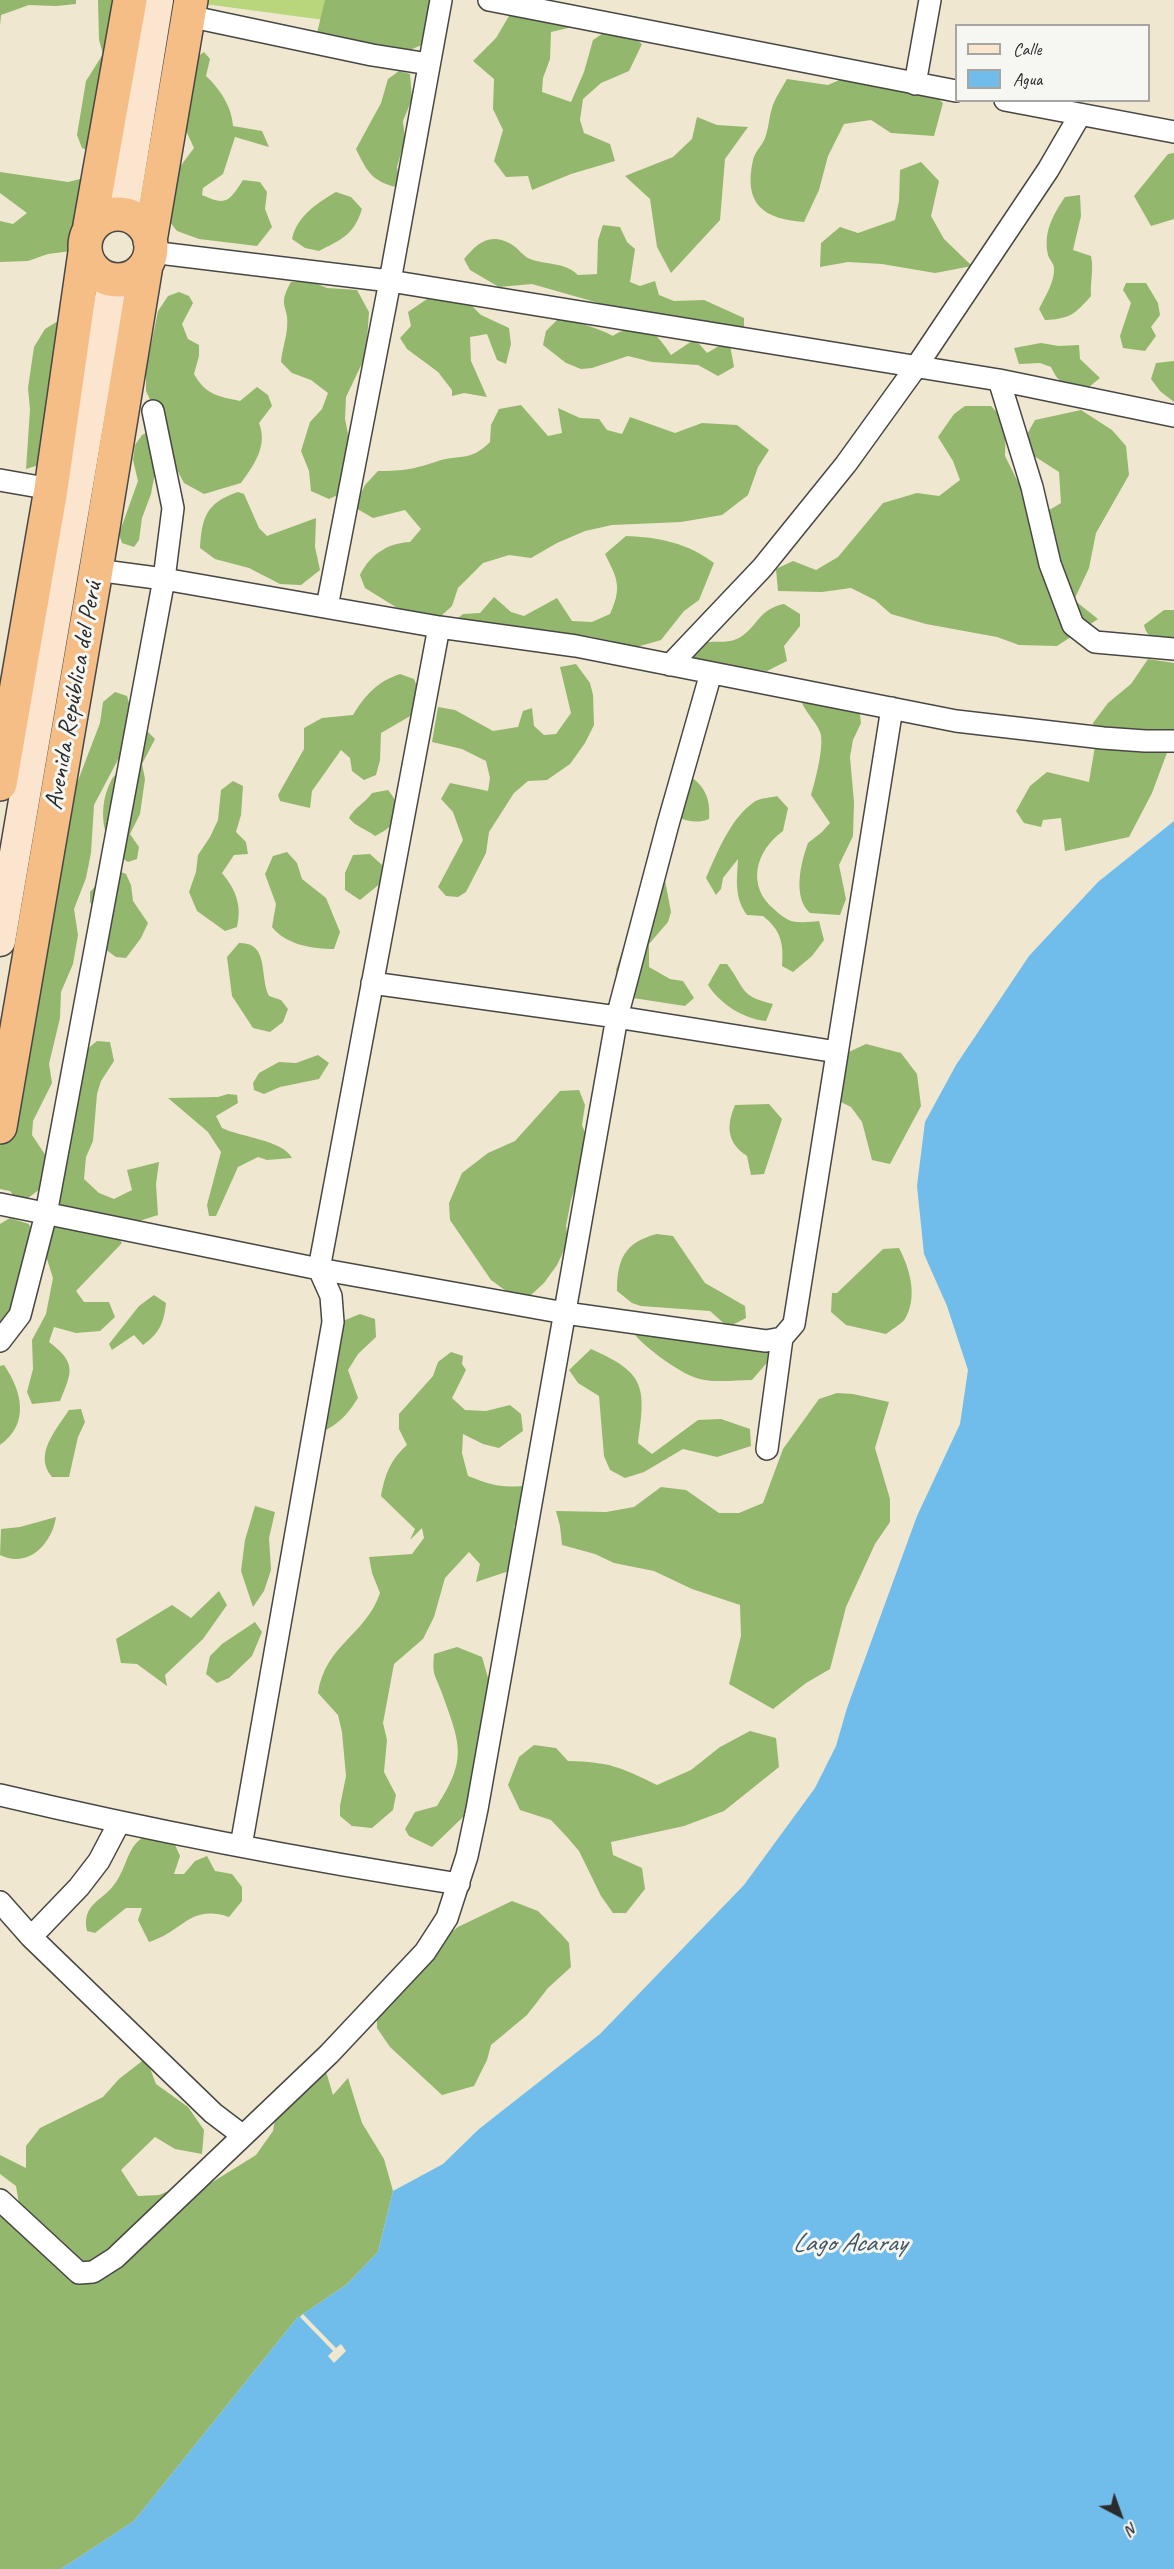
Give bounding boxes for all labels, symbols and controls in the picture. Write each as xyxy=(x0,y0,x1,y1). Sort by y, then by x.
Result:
legend xyxy=(955,24,1150,102)
text: Calle xyxy=(1013,38,1041,60)
text: Agua xyxy=(1013,68,1042,90)
street label: Avenida República del Perú xyxy=(39,580,109,812)
water label: Lago Acaray xyxy=(792,2228,906,2260)
north arrow xyxy=(1090,2485,1150,2545)
text: N xyxy=(1122,2518,1142,2539)

